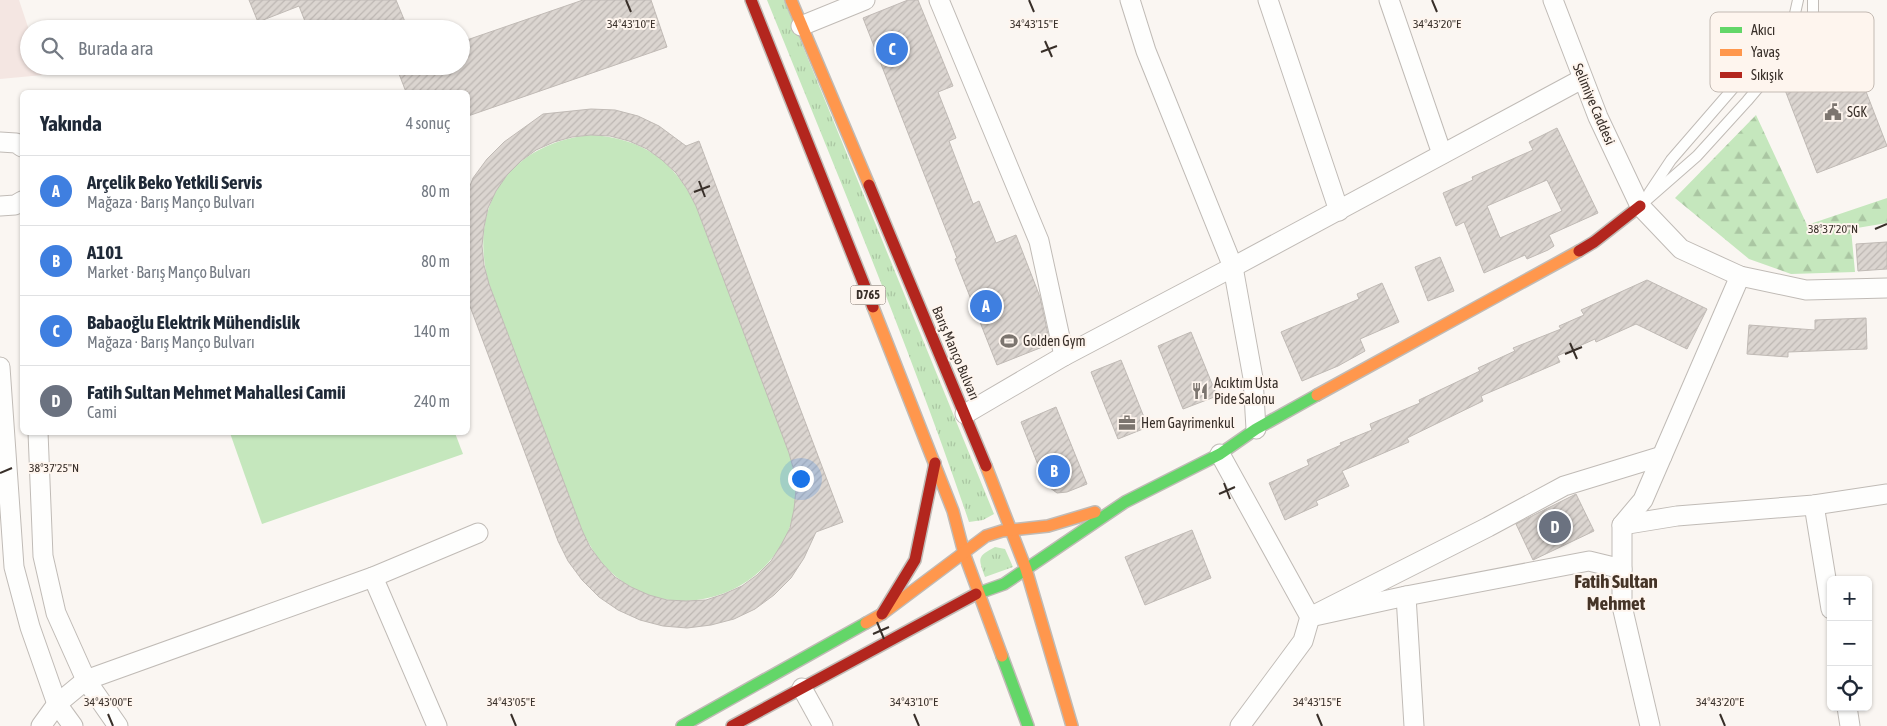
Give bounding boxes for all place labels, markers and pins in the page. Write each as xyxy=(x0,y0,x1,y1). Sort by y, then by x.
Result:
pin: C xyxy=(876,30,908,68)
public building icon: SGK xyxy=(1823,102,1843,122)
place label: SGK xyxy=(1847,104,1867,120)
pin: A xyxy=(970,287,1002,325)
sports icon: Golden Gym xyxy=(999,331,1019,351)
place label: Golden Gym xyxy=(1023,333,1086,349)
place label: Acıktım Usta Pide Salonu xyxy=(1214,375,1278,407)
restaurant icon: Acıktım Usta Pide Salonu xyxy=(1190,381,1210,401)
office icon: Hem Gayrimenkul xyxy=(1117,413,1137,433)
place label: Hem Gayrimenkul xyxy=(1141,415,1235,431)
pin: B xyxy=(1038,452,1070,490)
pin: D xyxy=(1539,508,1571,546)

